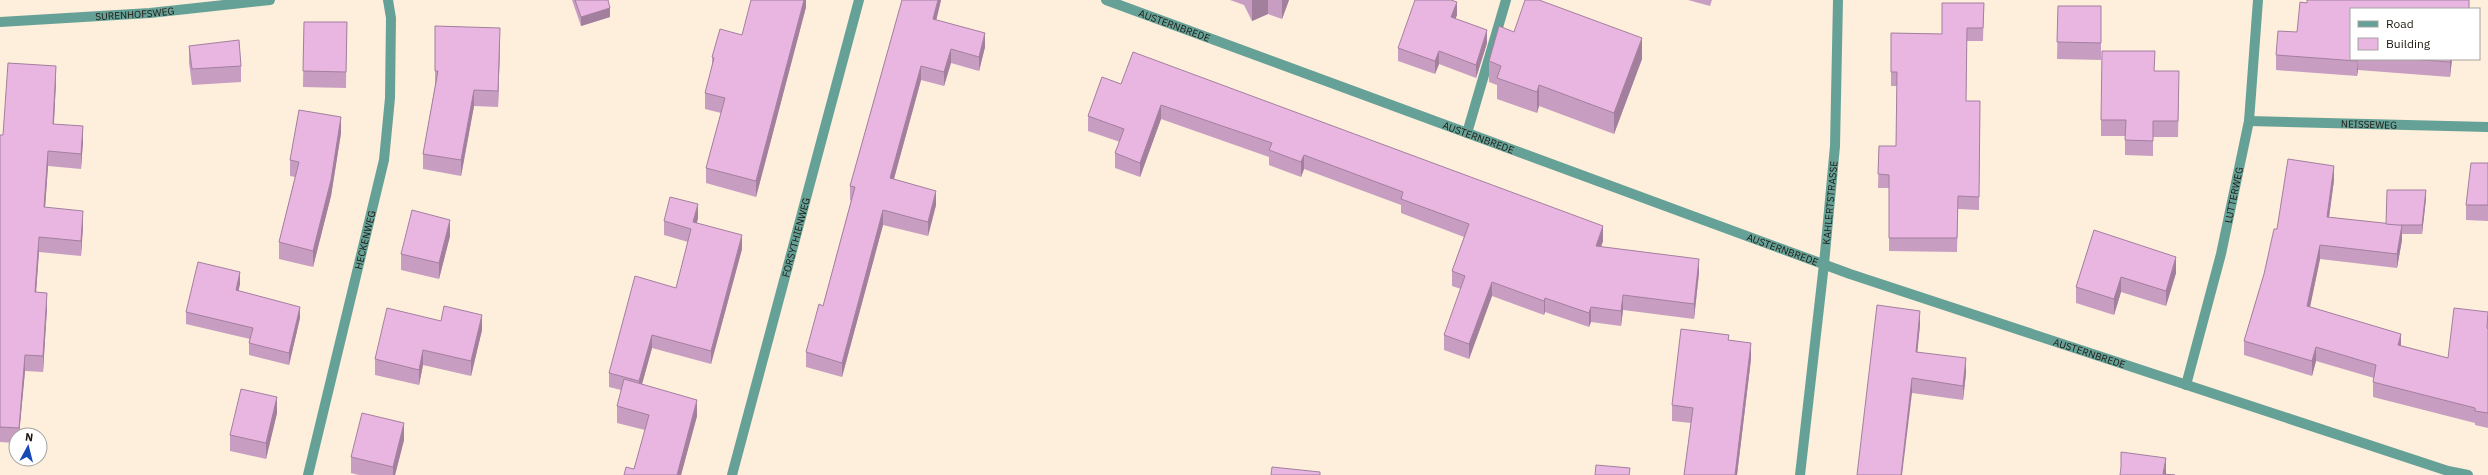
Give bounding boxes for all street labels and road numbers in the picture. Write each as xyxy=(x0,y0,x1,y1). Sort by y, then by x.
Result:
street label: SURENHOFSWEG xyxy=(95,4,175,23)
street label: AUSTERNBREDE xyxy=(1137,7,1212,45)
street label: NEISSEWEG xyxy=(2341,117,2397,132)
street label: AUSTERNBREDE xyxy=(1441,119,1516,157)
street label: KAHLERTSTRASSE xyxy=(1820,160,1841,245)
street label: LUTTERWEG xyxy=(2222,166,2246,224)
street label: FORSYTHIENWEG xyxy=(779,196,813,279)
street label: HECKENWEG xyxy=(352,209,379,271)
street label: AUSTERNBREDE xyxy=(1745,231,1820,269)
street label: AUSTERNBREDE xyxy=(2052,335,2127,371)

